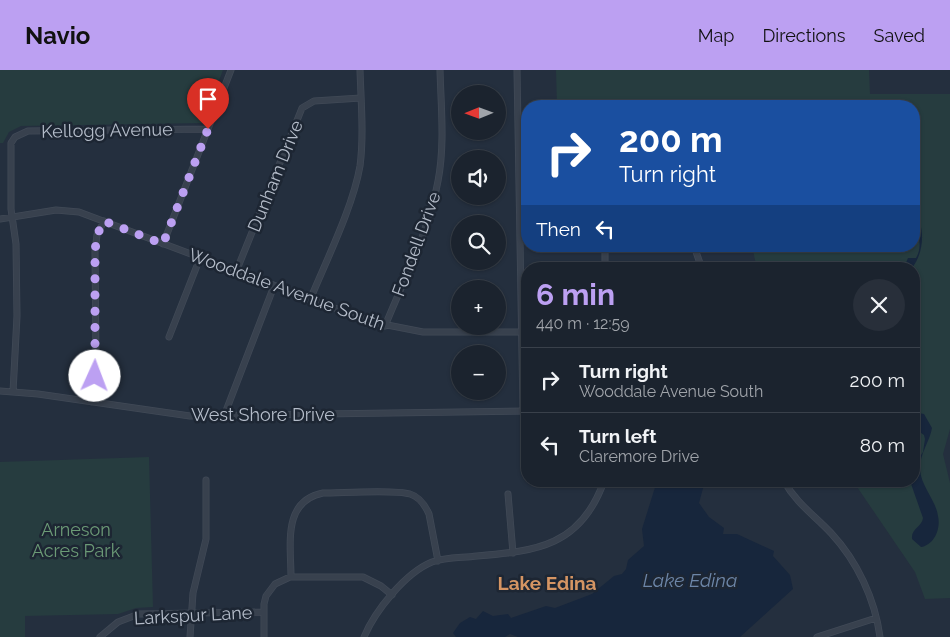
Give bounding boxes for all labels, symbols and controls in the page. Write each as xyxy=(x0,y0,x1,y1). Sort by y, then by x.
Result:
text: Navio xyxy=(25,21,90,50)
text: Map xyxy=(698,25,734,46)
text: Directions xyxy=(762,25,846,46)
text: Saved xyxy=(874,25,925,46)
pin xyxy=(187,78,229,129)
icon: arrive xyxy=(194,85,222,113)
north arrow xyxy=(451,85,506,140)
map controls xyxy=(451,85,506,400)
street label: Dunham Drive xyxy=(243,117,307,235)
street label: Kellogg Avenue xyxy=(41,118,173,142)
text: 200 m xyxy=(619,119,723,160)
icon: right xyxy=(536,120,601,185)
button: sound xyxy=(451,150,506,205)
text: Turn right xyxy=(619,161,716,187)
street label: Fondell Drive xyxy=(387,188,445,299)
button: search xyxy=(451,215,506,270)
icon: left xyxy=(591,215,619,243)
text: Then xyxy=(536,218,581,240)
street label: Wooddale Avenue South xyxy=(186,244,388,334)
text: 6 min xyxy=(536,277,615,312)
button: close xyxy=(853,279,905,331)
button: + xyxy=(451,280,506,335)
text: 440 m · 12:59 xyxy=(536,314,630,333)
button: − xyxy=(451,345,506,400)
position arrow xyxy=(68,349,120,401)
text: Turn right xyxy=(579,360,668,382)
icon: right xyxy=(536,366,564,394)
text: 200 m xyxy=(850,369,905,391)
text: Wooddale Avenue South xyxy=(579,382,763,401)
street label: West Shore Drive xyxy=(191,404,335,425)
text: Turn left xyxy=(579,425,656,447)
icon: left xyxy=(536,431,564,459)
text: 80 m xyxy=(860,434,905,456)
text: Claremore Drive xyxy=(579,447,699,466)
park label: Arneson Acres Park xyxy=(32,519,121,561)
water label: Lake Edina xyxy=(643,569,737,591)
district label: Lake Edina xyxy=(498,572,596,594)
street label: Larkspur Lane xyxy=(133,601,253,629)

